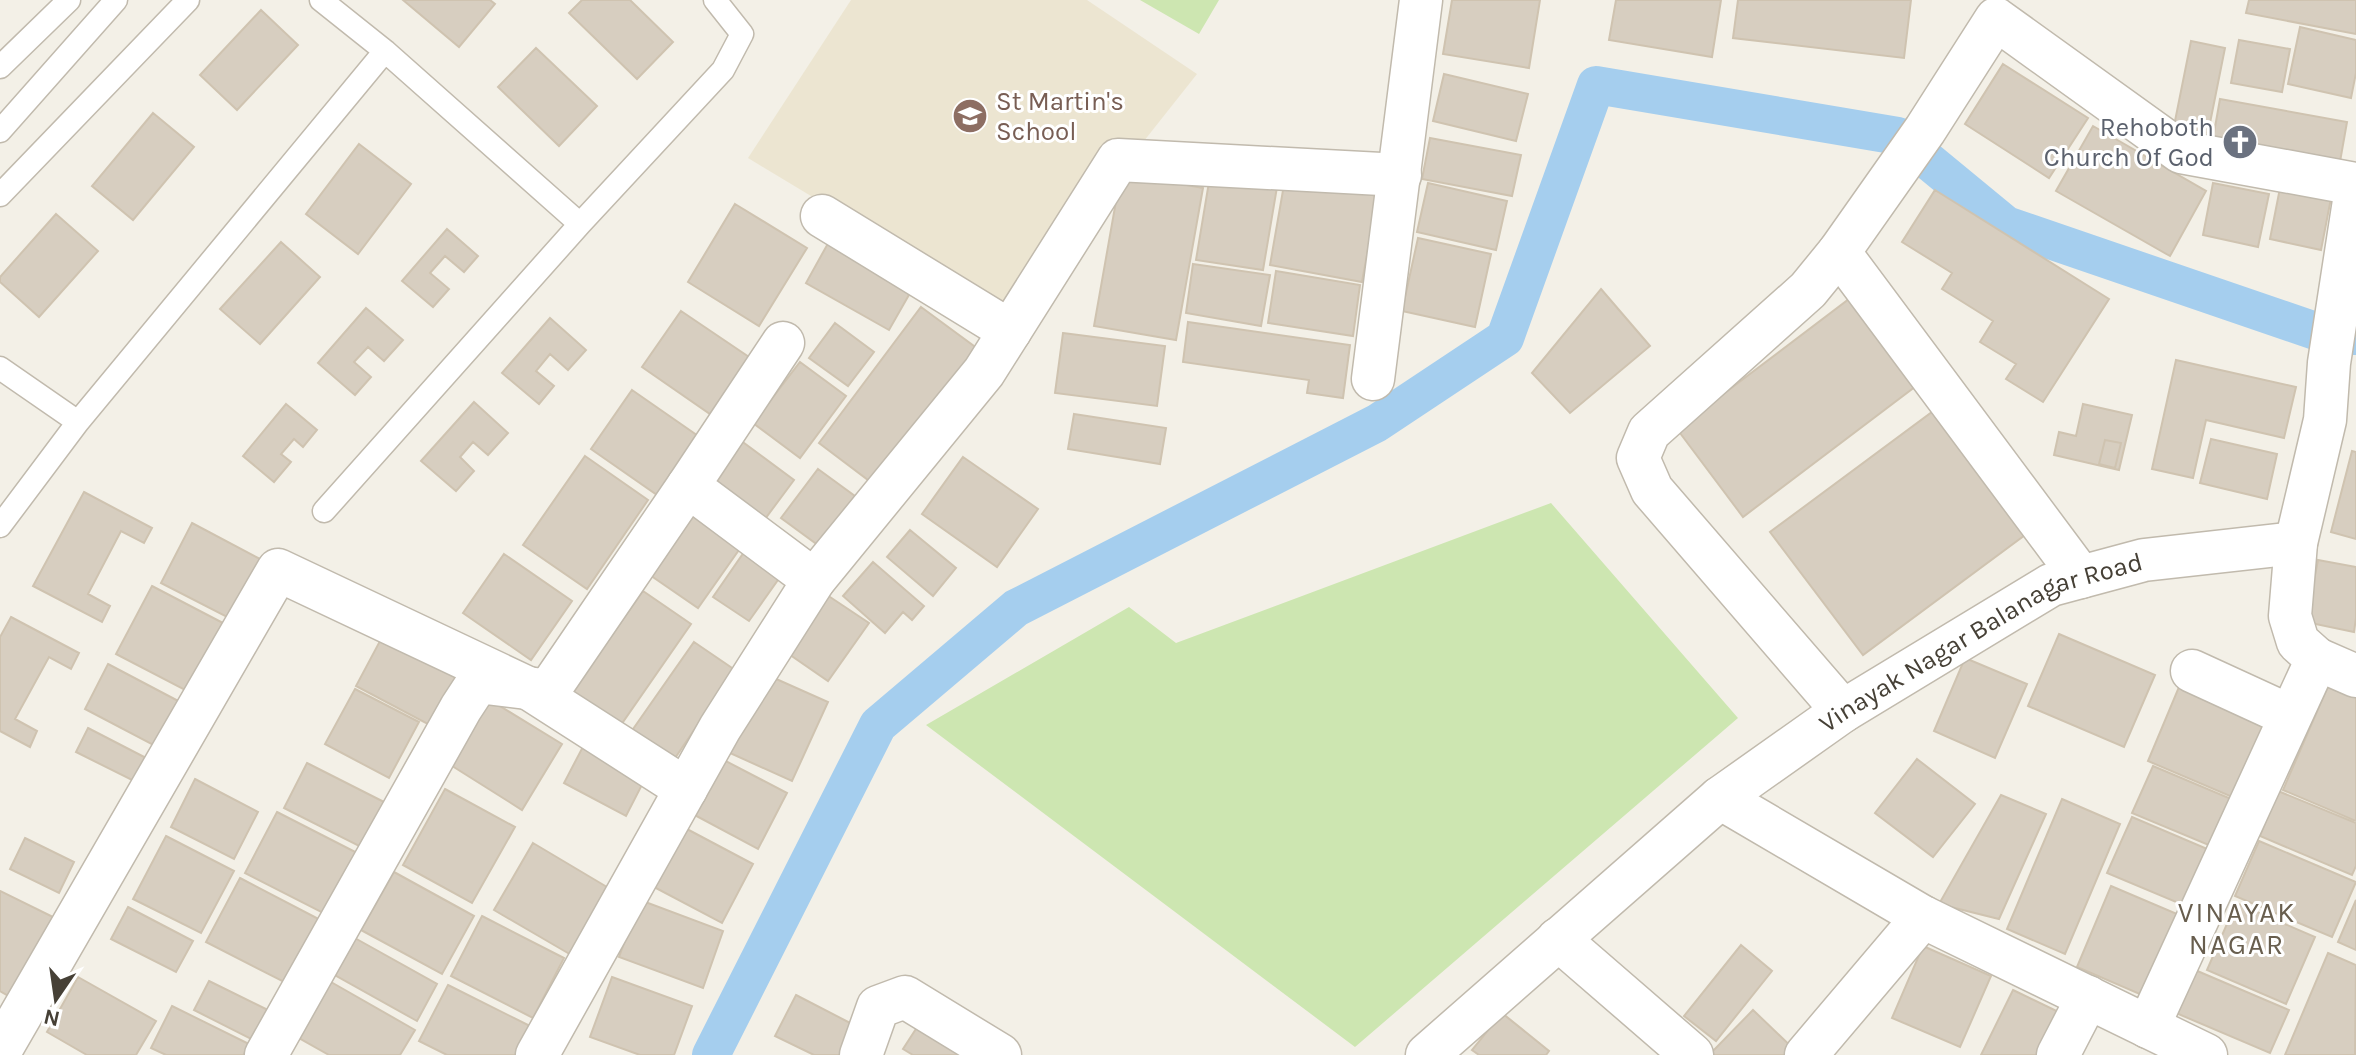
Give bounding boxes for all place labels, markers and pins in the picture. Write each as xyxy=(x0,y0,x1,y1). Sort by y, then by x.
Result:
place label: St Martin's School xyxy=(996,86,1124,147)
school or university icon: St Martin's School xyxy=(951,97,989,135)
place label: Rehoboth Church Of God xyxy=(2044,112,2214,173)
church icon: Rehoboth Church Of God xyxy=(2221,123,2259,161)

